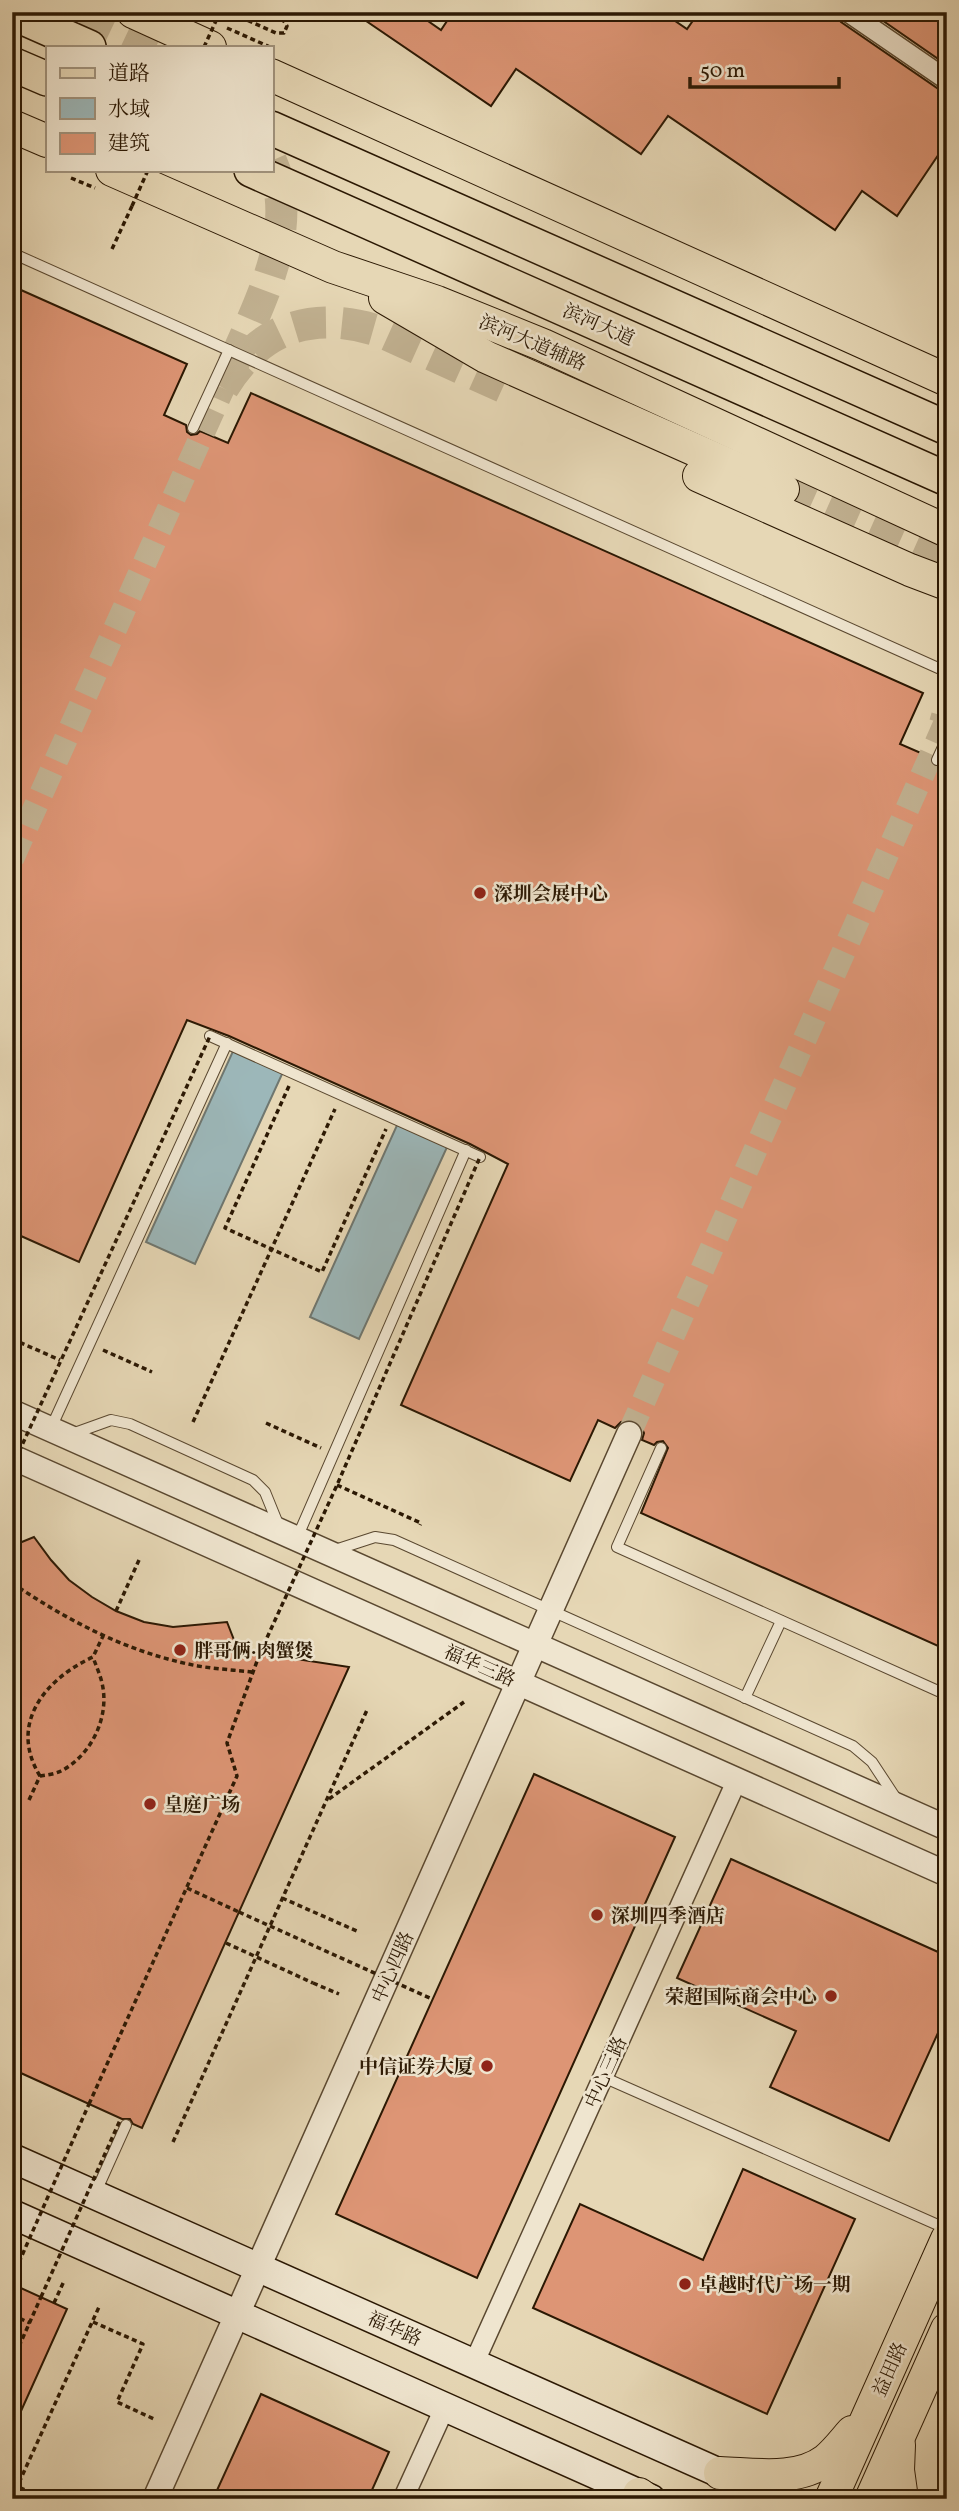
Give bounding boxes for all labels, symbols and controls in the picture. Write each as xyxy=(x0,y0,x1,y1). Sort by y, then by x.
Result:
legend xyxy=(46,46,273,172)
scale bar xyxy=(690,46,838,90)
text: 50 m xyxy=(700,57,745,86)
text: 道路 xyxy=(108,60,150,89)
text: 水域 xyxy=(108,96,150,125)
text: 建筑 xyxy=(108,130,150,159)
street label: 滨河大道 xyxy=(558,298,638,353)
street label: 滨河大道辅路 xyxy=(475,310,590,378)
place label: 深圳会展中心 xyxy=(494,882,608,908)
marker: 深圳会展中心 xyxy=(472,885,488,901)
place label: 胖哥俩·肉蟹煲 xyxy=(194,1639,313,1665)
street label: 福华三路 xyxy=(439,1639,519,1694)
marker: 胖哥俩·肉蟹煲 xyxy=(172,1642,188,1658)
place label: 皇庭广场 xyxy=(164,1793,240,1819)
marker: 皇庭广场 xyxy=(142,1796,158,1812)
place label: 深圳四季酒店 xyxy=(611,1904,725,1930)
marker: 深圳四季酒店 xyxy=(589,1907,605,1923)
street label: 中心四路 xyxy=(366,1928,421,2008)
place label: 荣超国际商会中心 xyxy=(665,1985,817,2011)
marker: 荣超国际商会中心 xyxy=(823,1988,839,2004)
street label: 中心三路 xyxy=(579,2033,634,2113)
place label: 中信证券大厦 xyxy=(359,2055,473,2081)
marker: 中信证券大厦 xyxy=(479,2058,495,2074)
place label: 卓越时代广场一期 xyxy=(699,2273,851,2299)
marker: 卓越时代广场一期 xyxy=(677,2276,693,2292)
street label: 福华路 xyxy=(363,2306,426,2353)
street label: 益田路 xyxy=(867,2338,914,2401)

